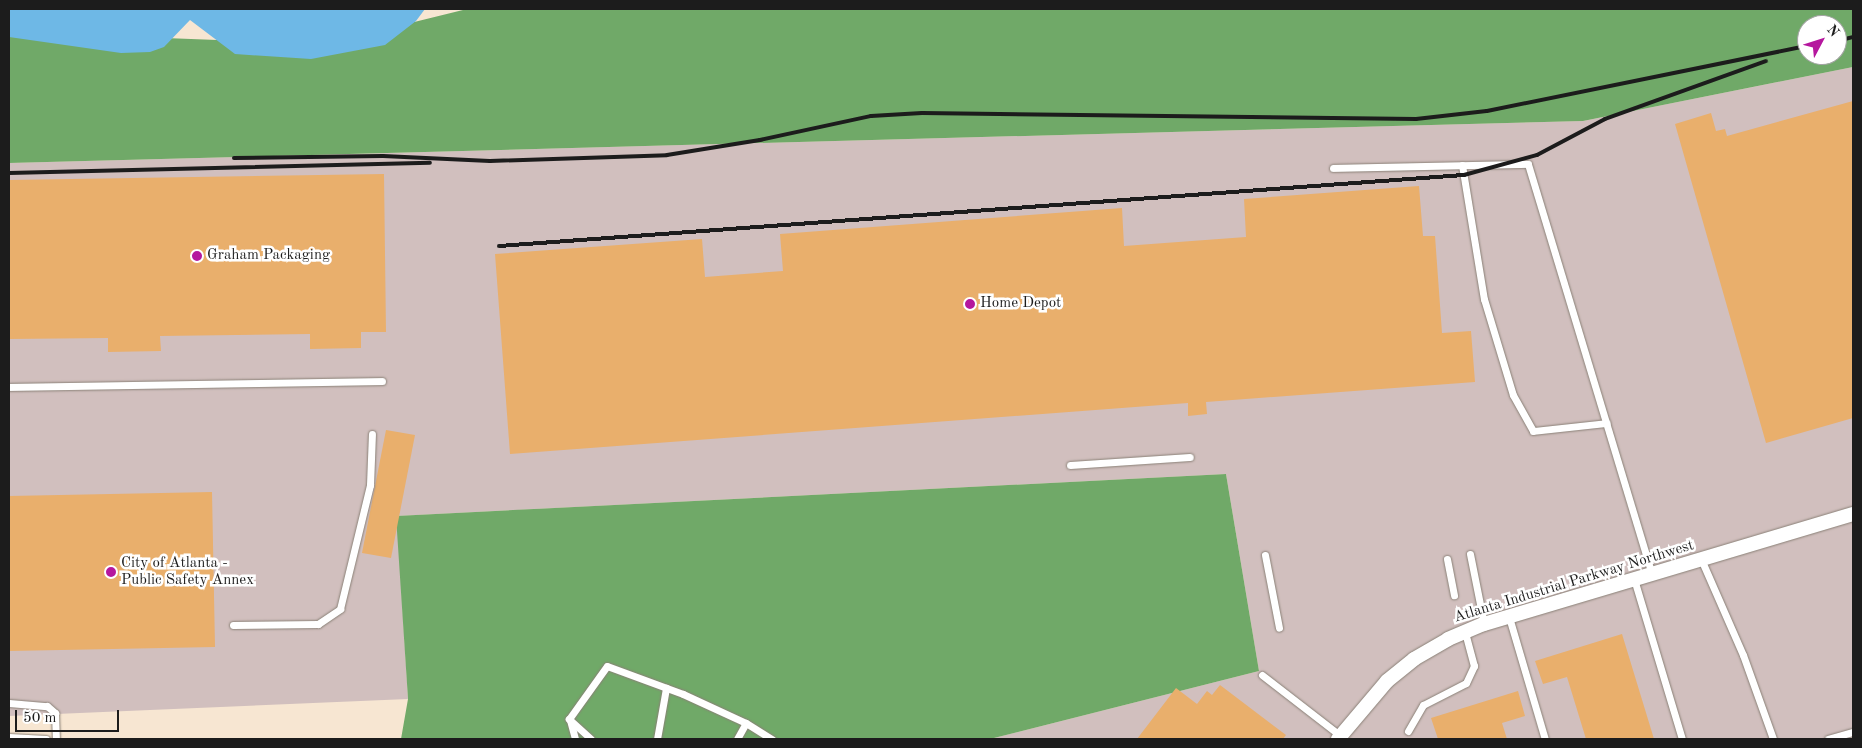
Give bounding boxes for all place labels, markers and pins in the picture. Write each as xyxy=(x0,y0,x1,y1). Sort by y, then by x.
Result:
place label: Graham Packaging xyxy=(207,247,330,265)
marker: Graham Packaging xyxy=(191,250,203,262)
place label: Home Depot xyxy=(980,295,1061,313)
marker: Home Depot xyxy=(964,298,976,310)
place label: City of Atlanta - Public Safety Annex xyxy=(121,554,254,589)
marker: City of Atlanta - Public Safety Annex xyxy=(105,566,117,578)

